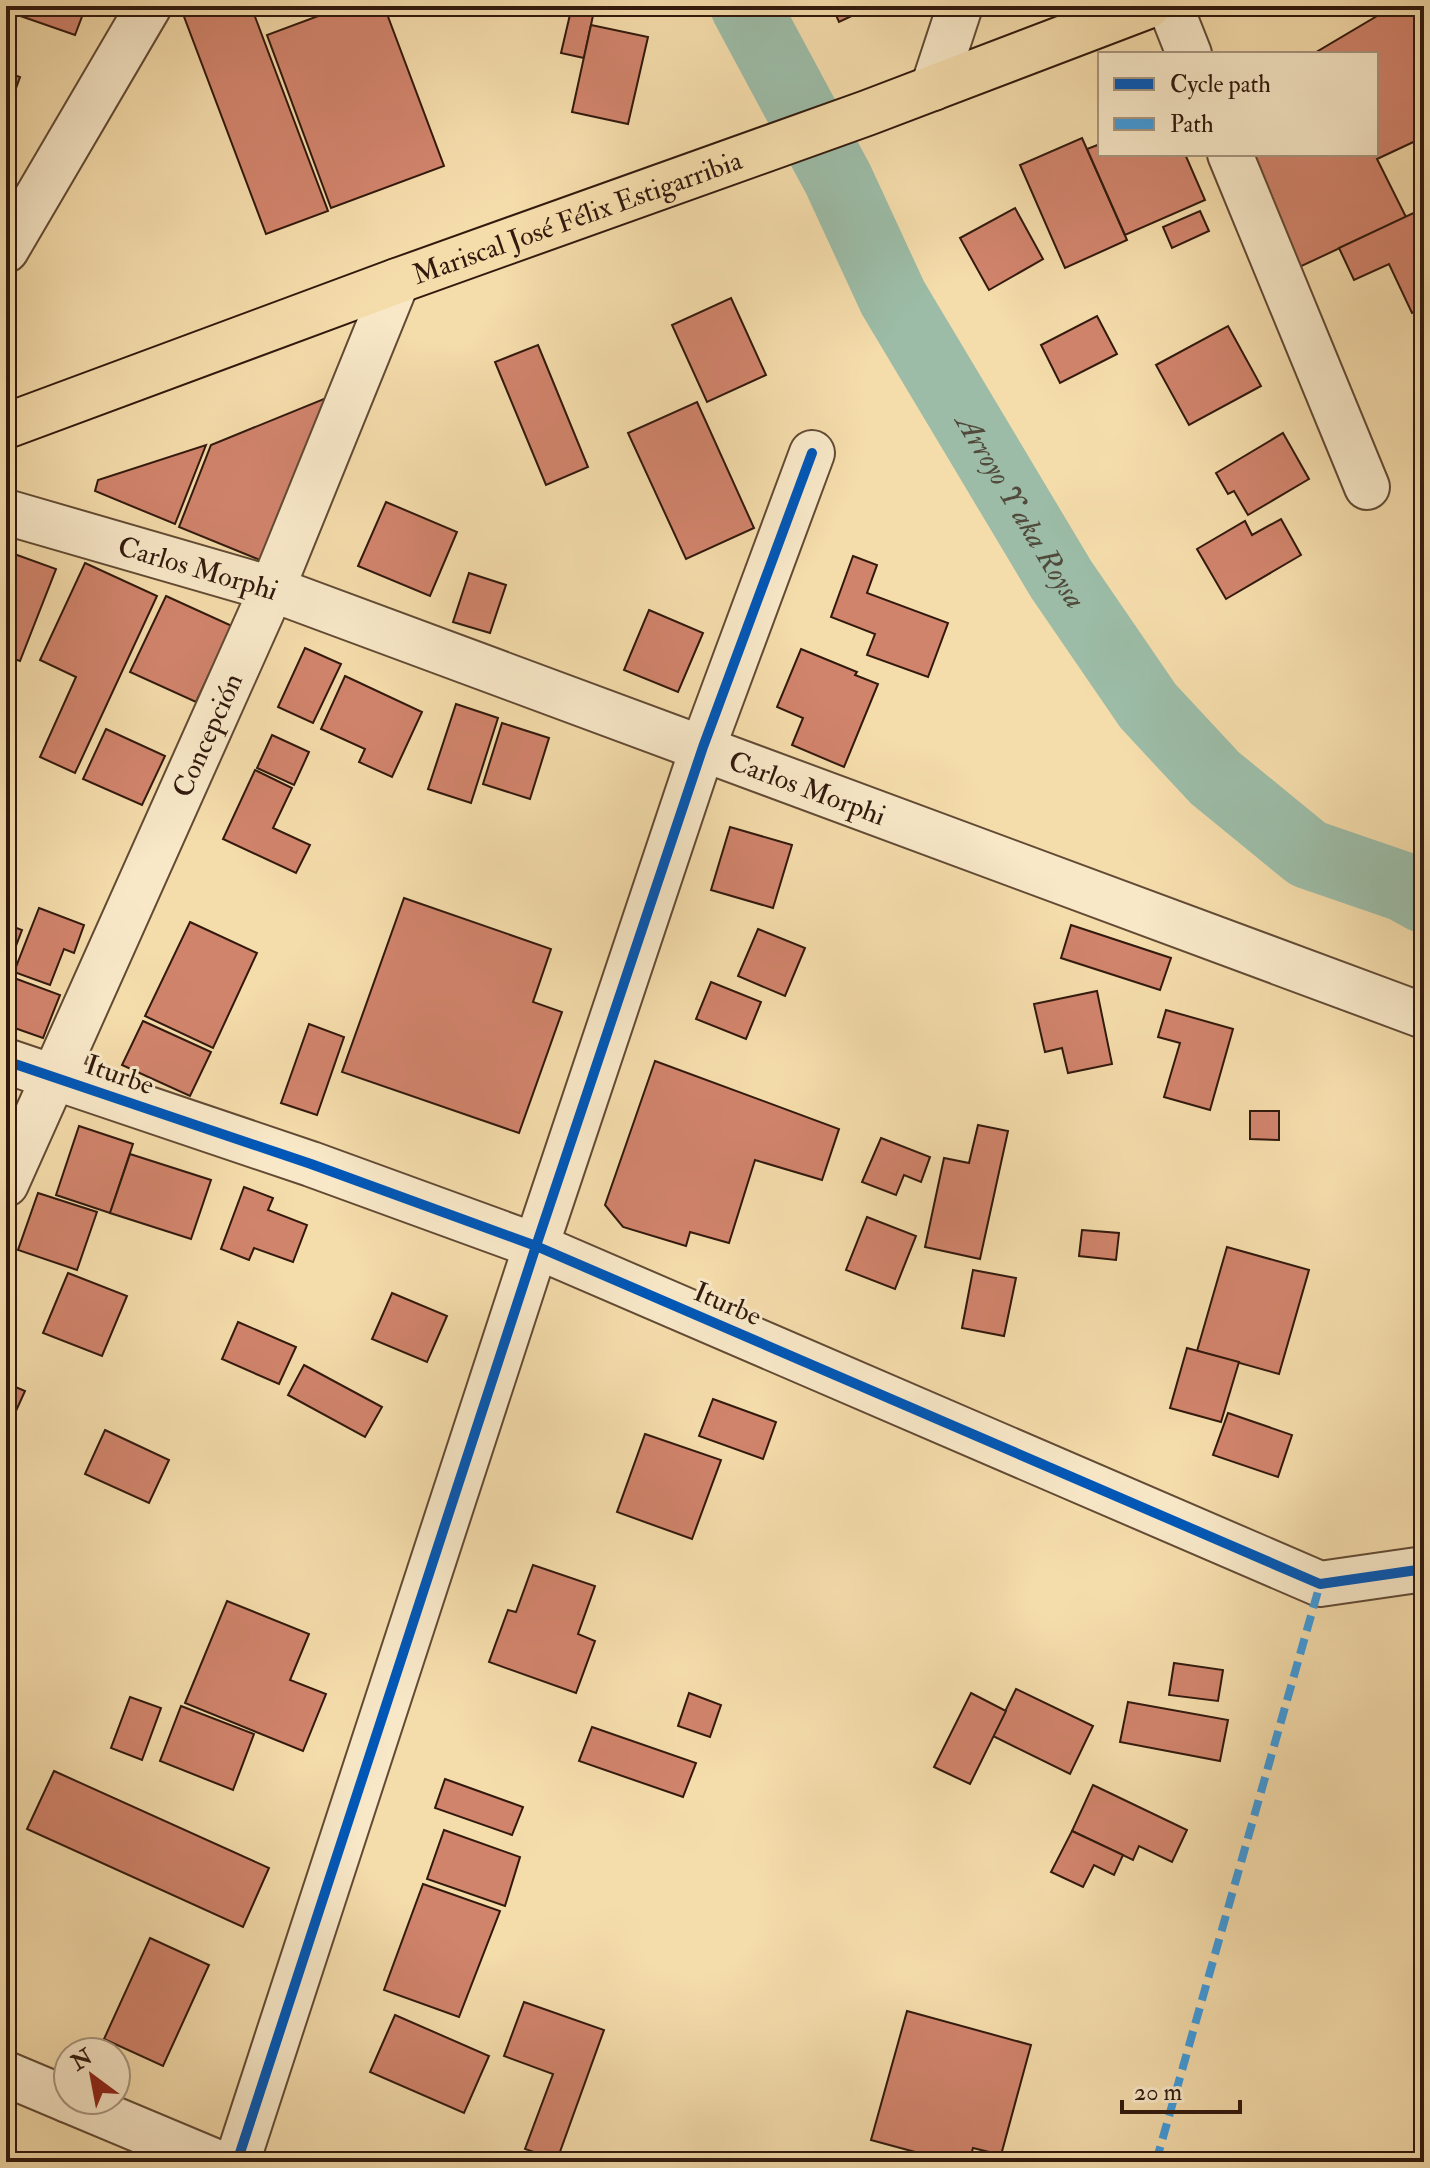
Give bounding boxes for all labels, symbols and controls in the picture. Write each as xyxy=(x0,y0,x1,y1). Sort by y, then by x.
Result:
legend xyxy=(1098,52,1378,156)
text: Cycle path xyxy=(1170,69,1271,100)
text: Path xyxy=(1170,109,1214,140)
street label: Mariscal José Félix Estigarribia xyxy=(408,143,747,293)
water label: Arroyo Y aka Roysa xyxy=(946,405,1094,616)
street label: Carlos Morphi xyxy=(114,529,283,609)
street label: Concepción xyxy=(165,668,251,803)
street label: Carlos Morphi xyxy=(724,744,890,834)
street label: Iturbe xyxy=(81,1047,159,1104)
street label: Iturbe xyxy=(688,1275,767,1334)
north arrow xyxy=(52,2036,132,2116)
text: N xyxy=(65,2043,98,2078)
scale bar xyxy=(1122,2064,1240,2114)
text: 20 m xyxy=(1134,2077,1183,2108)

